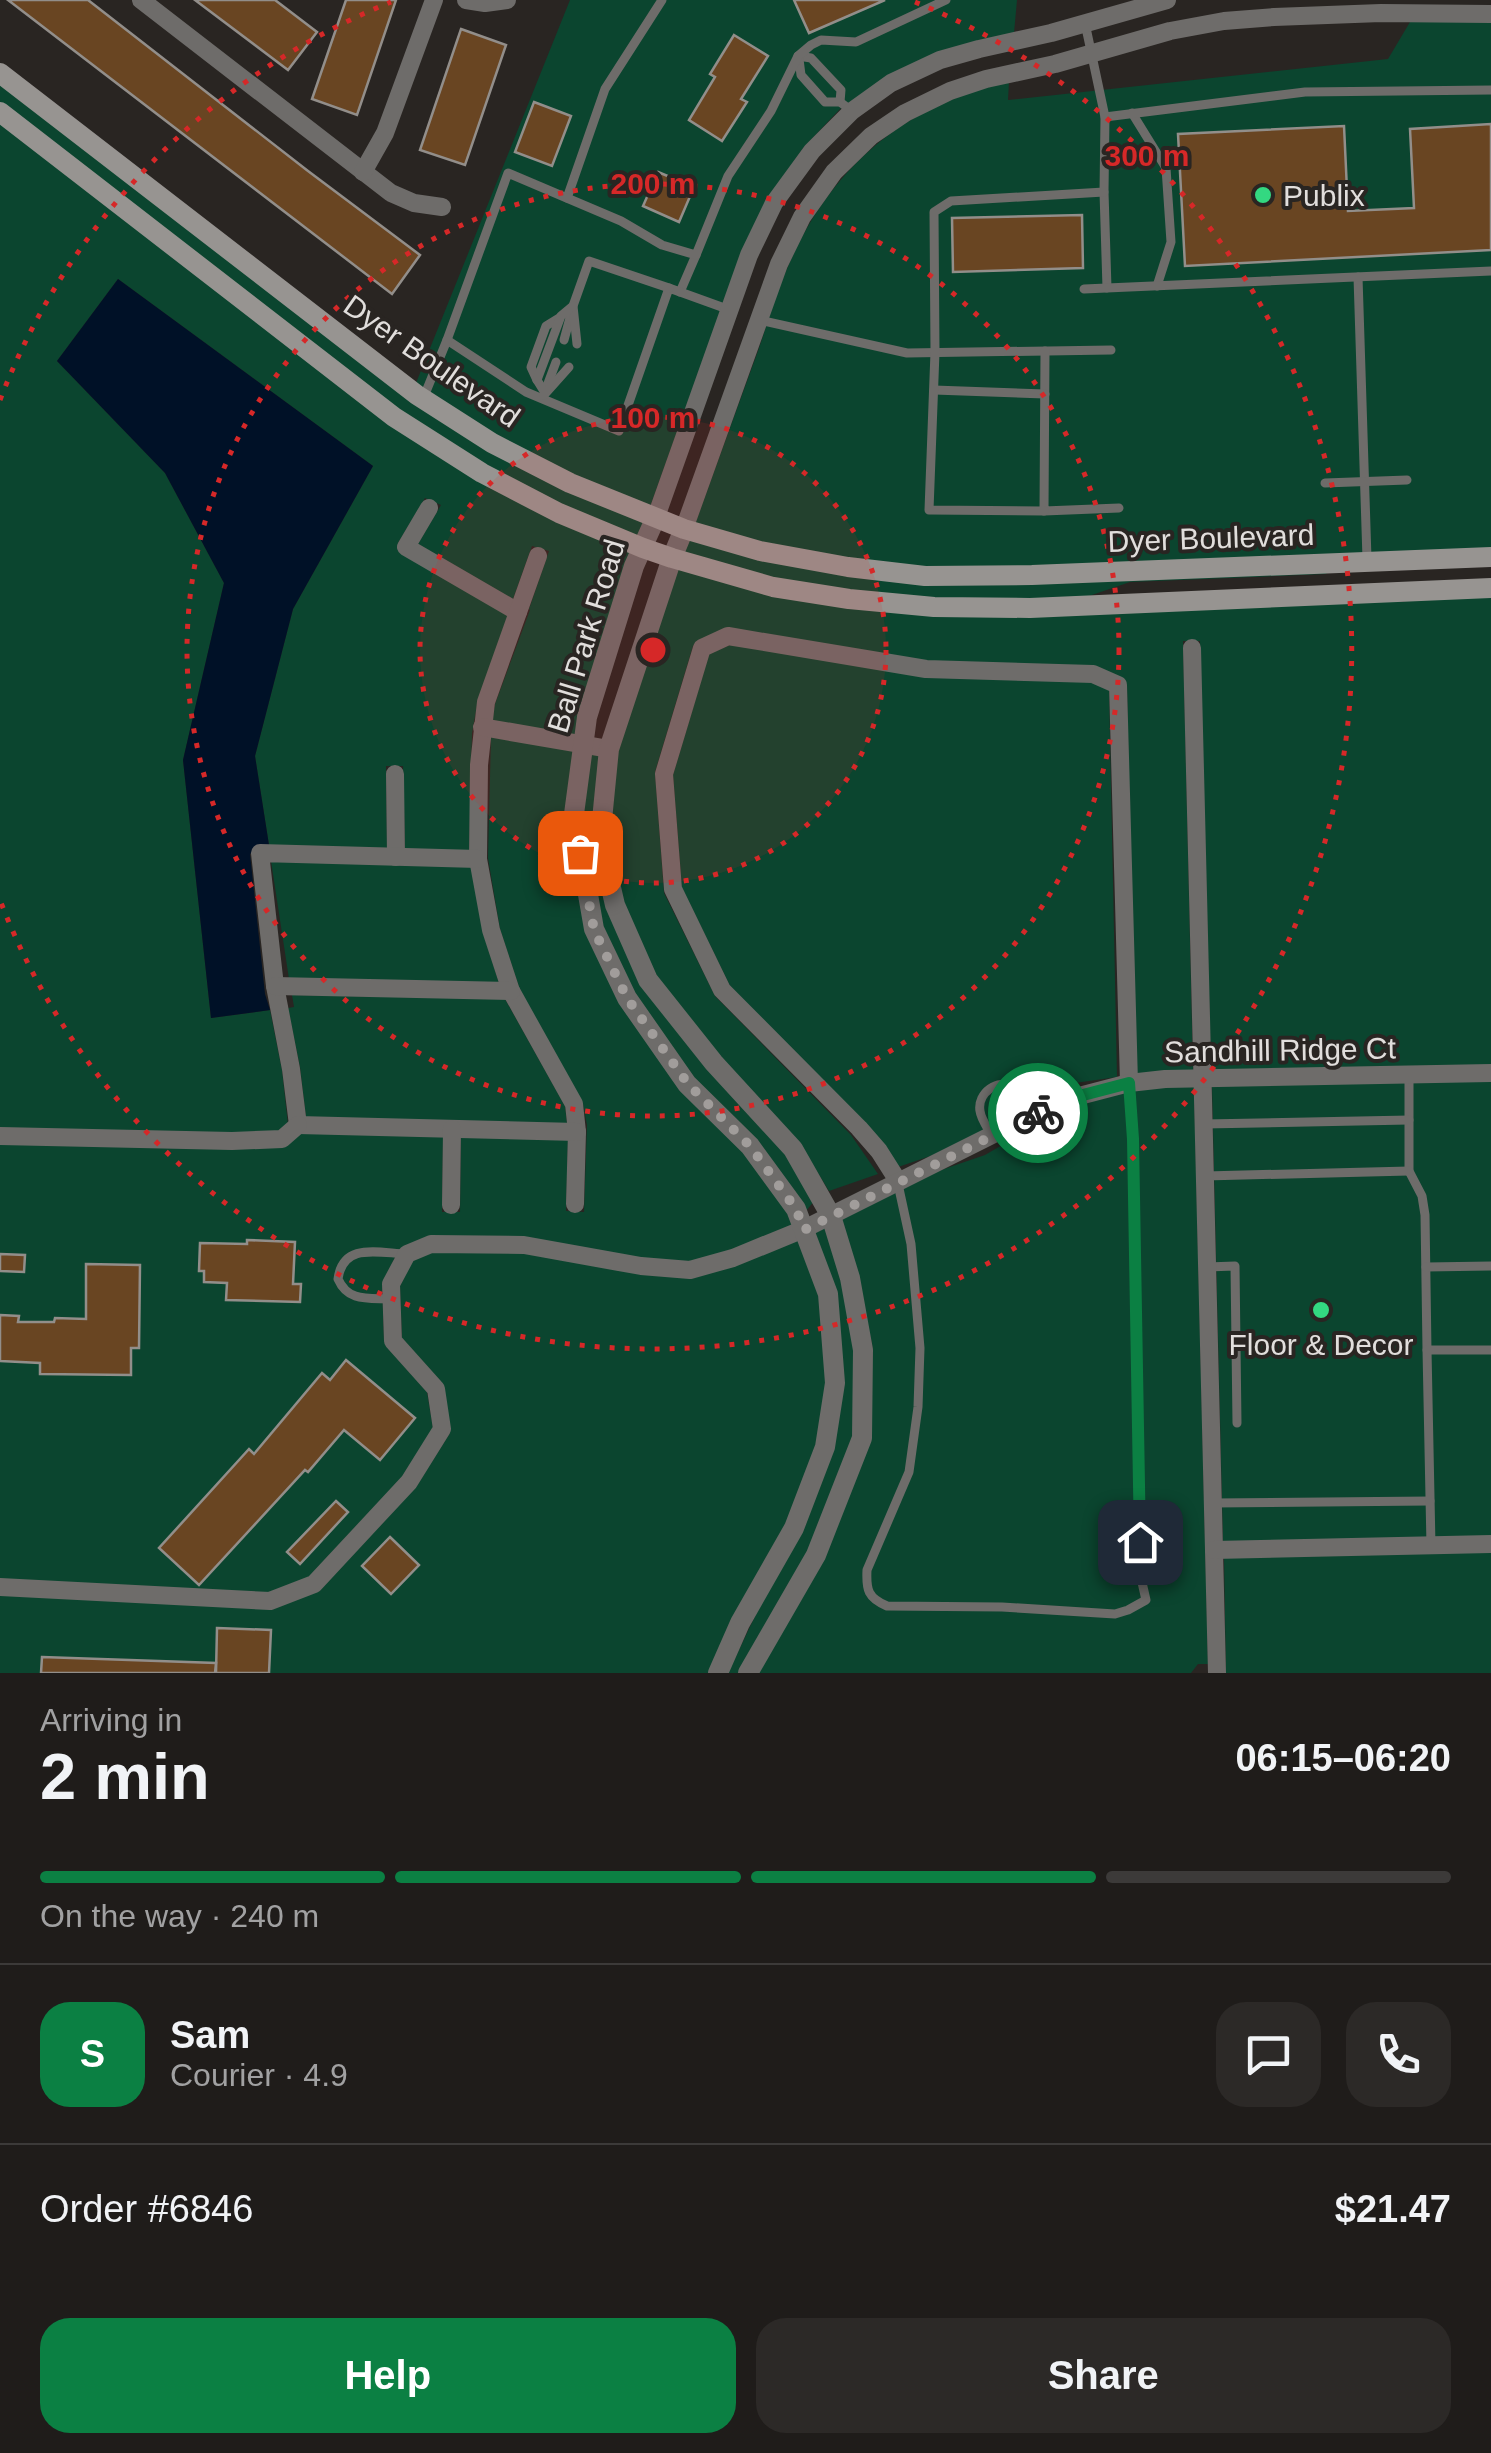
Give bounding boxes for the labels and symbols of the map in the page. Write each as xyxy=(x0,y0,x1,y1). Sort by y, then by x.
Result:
text: 300 m xyxy=(1104,139,1190,172)
text: 200 m xyxy=(610,167,696,200)
place label: Publix xyxy=(1283,179,1365,212)
marker: Publix xyxy=(1252,184,1274,206)
street label: Dyer Boulevard xyxy=(338,288,526,434)
text: 100 m xyxy=(610,401,696,434)
street label: Dyer Boulevard xyxy=(1107,518,1315,558)
street label: Ball Park Road xyxy=(541,535,631,737)
centre of rings xyxy=(635,632,671,668)
pin xyxy=(538,811,623,896)
street label: Sandhill Ridge Ct xyxy=(1164,1031,1397,1069)
courier xyxy=(988,1063,1088,1163)
marker: Floor & Decor xyxy=(1310,1299,1332,1321)
place label: Floor & Decor xyxy=(1228,1328,1414,1361)
pin xyxy=(1098,1500,1183,1585)

